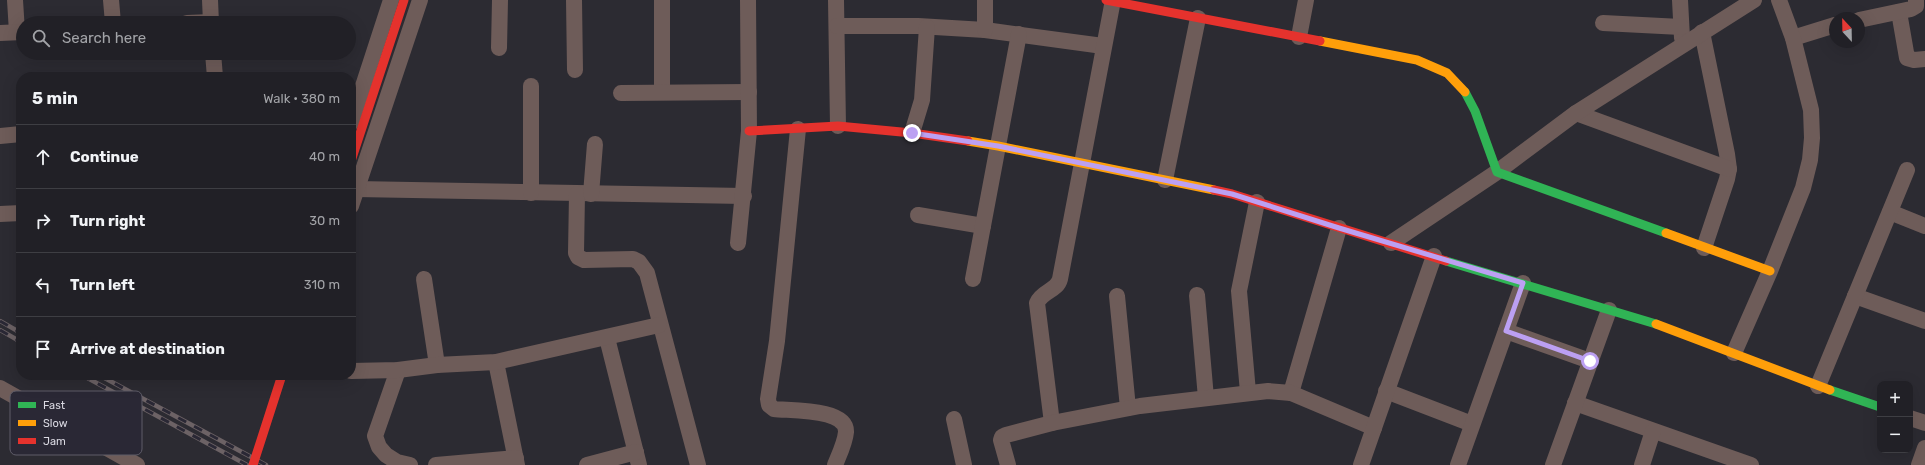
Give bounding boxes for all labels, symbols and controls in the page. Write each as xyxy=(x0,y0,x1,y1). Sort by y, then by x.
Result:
north arrow xyxy=(1829,12,1865,48)
search box xyxy=(16,16,356,60)
icon: search xyxy=(30,27,52,49)
text: Search here xyxy=(62,29,146,47)
text: 5 min xyxy=(32,88,78,108)
text: Walk · 380 m xyxy=(263,91,340,106)
route end xyxy=(903,124,921,142)
icon: ahead xyxy=(32,146,54,168)
text: Continue xyxy=(70,148,139,166)
text: 40 m xyxy=(309,149,340,164)
icon: right xyxy=(32,210,54,232)
text: Turn right xyxy=(70,212,145,230)
text: 30 m xyxy=(309,213,340,228)
icon: left xyxy=(32,274,54,296)
text: Turn left xyxy=(70,276,135,294)
text: 310 m xyxy=(304,277,340,292)
icon: arrive xyxy=(32,338,54,360)
text: Arrive at destination xyxy=(70,340,225,358)
route start xyxy=(1581,352,1599,370)
map controls xyxy=(1877,381,1913,453)
button: + xyxy=(1877,381,1913,417)
legend xyxy=(10,391,142,455)
text: Fast xyxy=(43,399,66,412)
text: Slow xyxy=(43,417,68,430)
button: − xyxy=(1877,417,1913,453)
text: Jam xyxy=(43,435,66,448)

